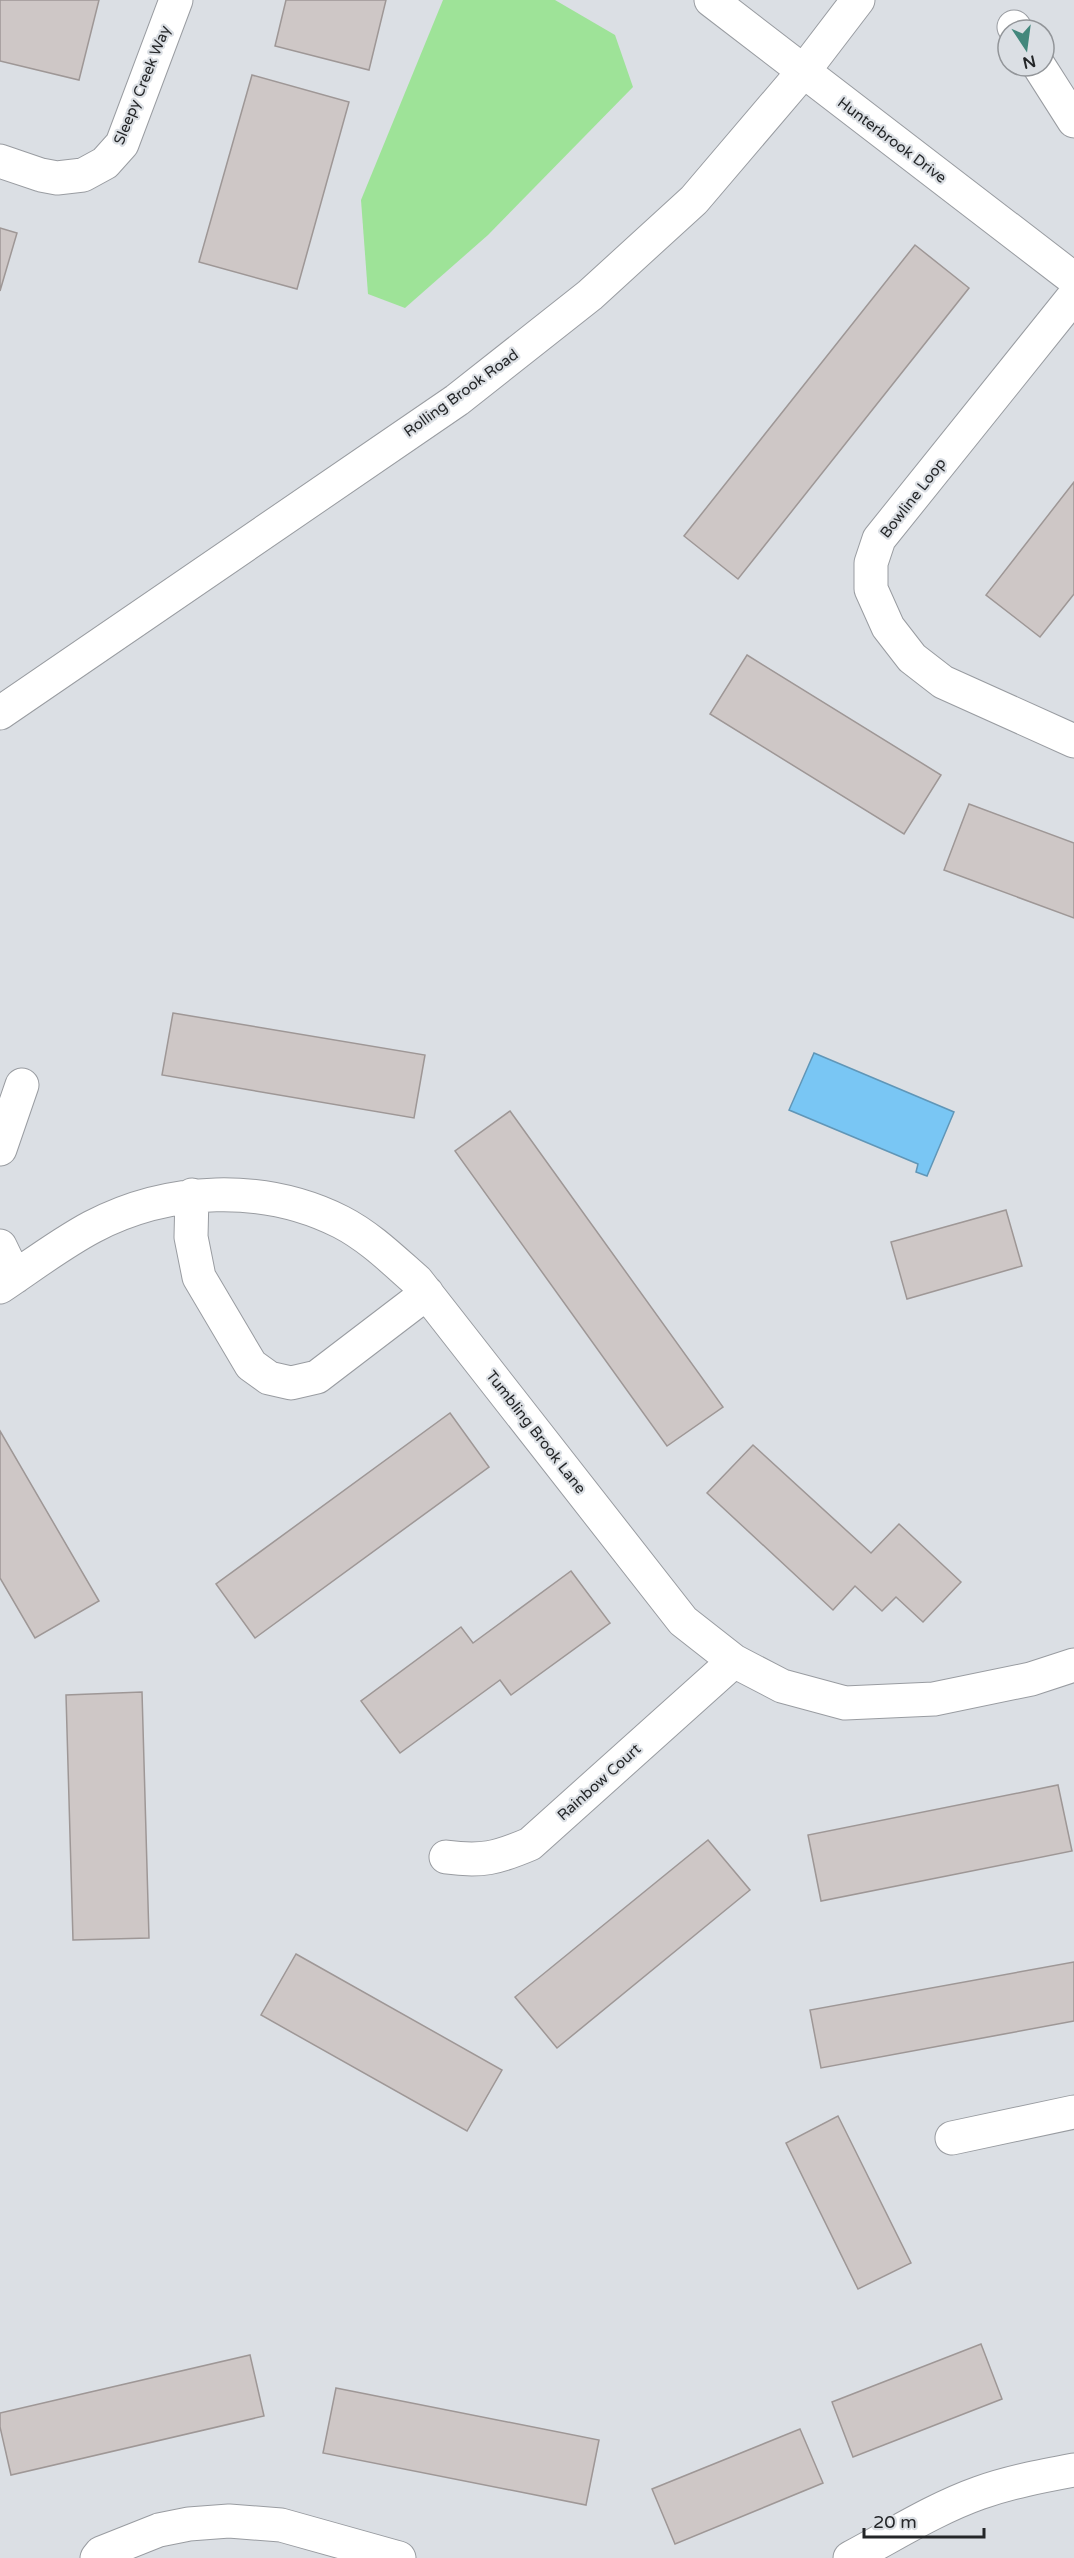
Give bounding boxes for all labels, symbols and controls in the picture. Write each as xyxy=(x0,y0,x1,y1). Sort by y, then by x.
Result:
north arrow xyxy=(996,18,1056,78)
street label: Sleepy Creek Way xyxy=(110,23,174,147)
text: N xyxy=(1021,50,1038,73)
street label: Hunterbrook Drive xyxy=(834,93,950,187)
street label: Rolling Brook Road xyxy=(400,345,522,441)
street label: Bowline Loop xyxy=(876,454,950,542)
street label: Tumbling Brook Lane xyxy=(482,1367,590,1497)
street label: Rainbow Court xyxy=(554,1740,645,1824)
scale bar xyxy=(864,2501,984,2539)
text: 20 m xyxy=(873,2511,917,2533)

